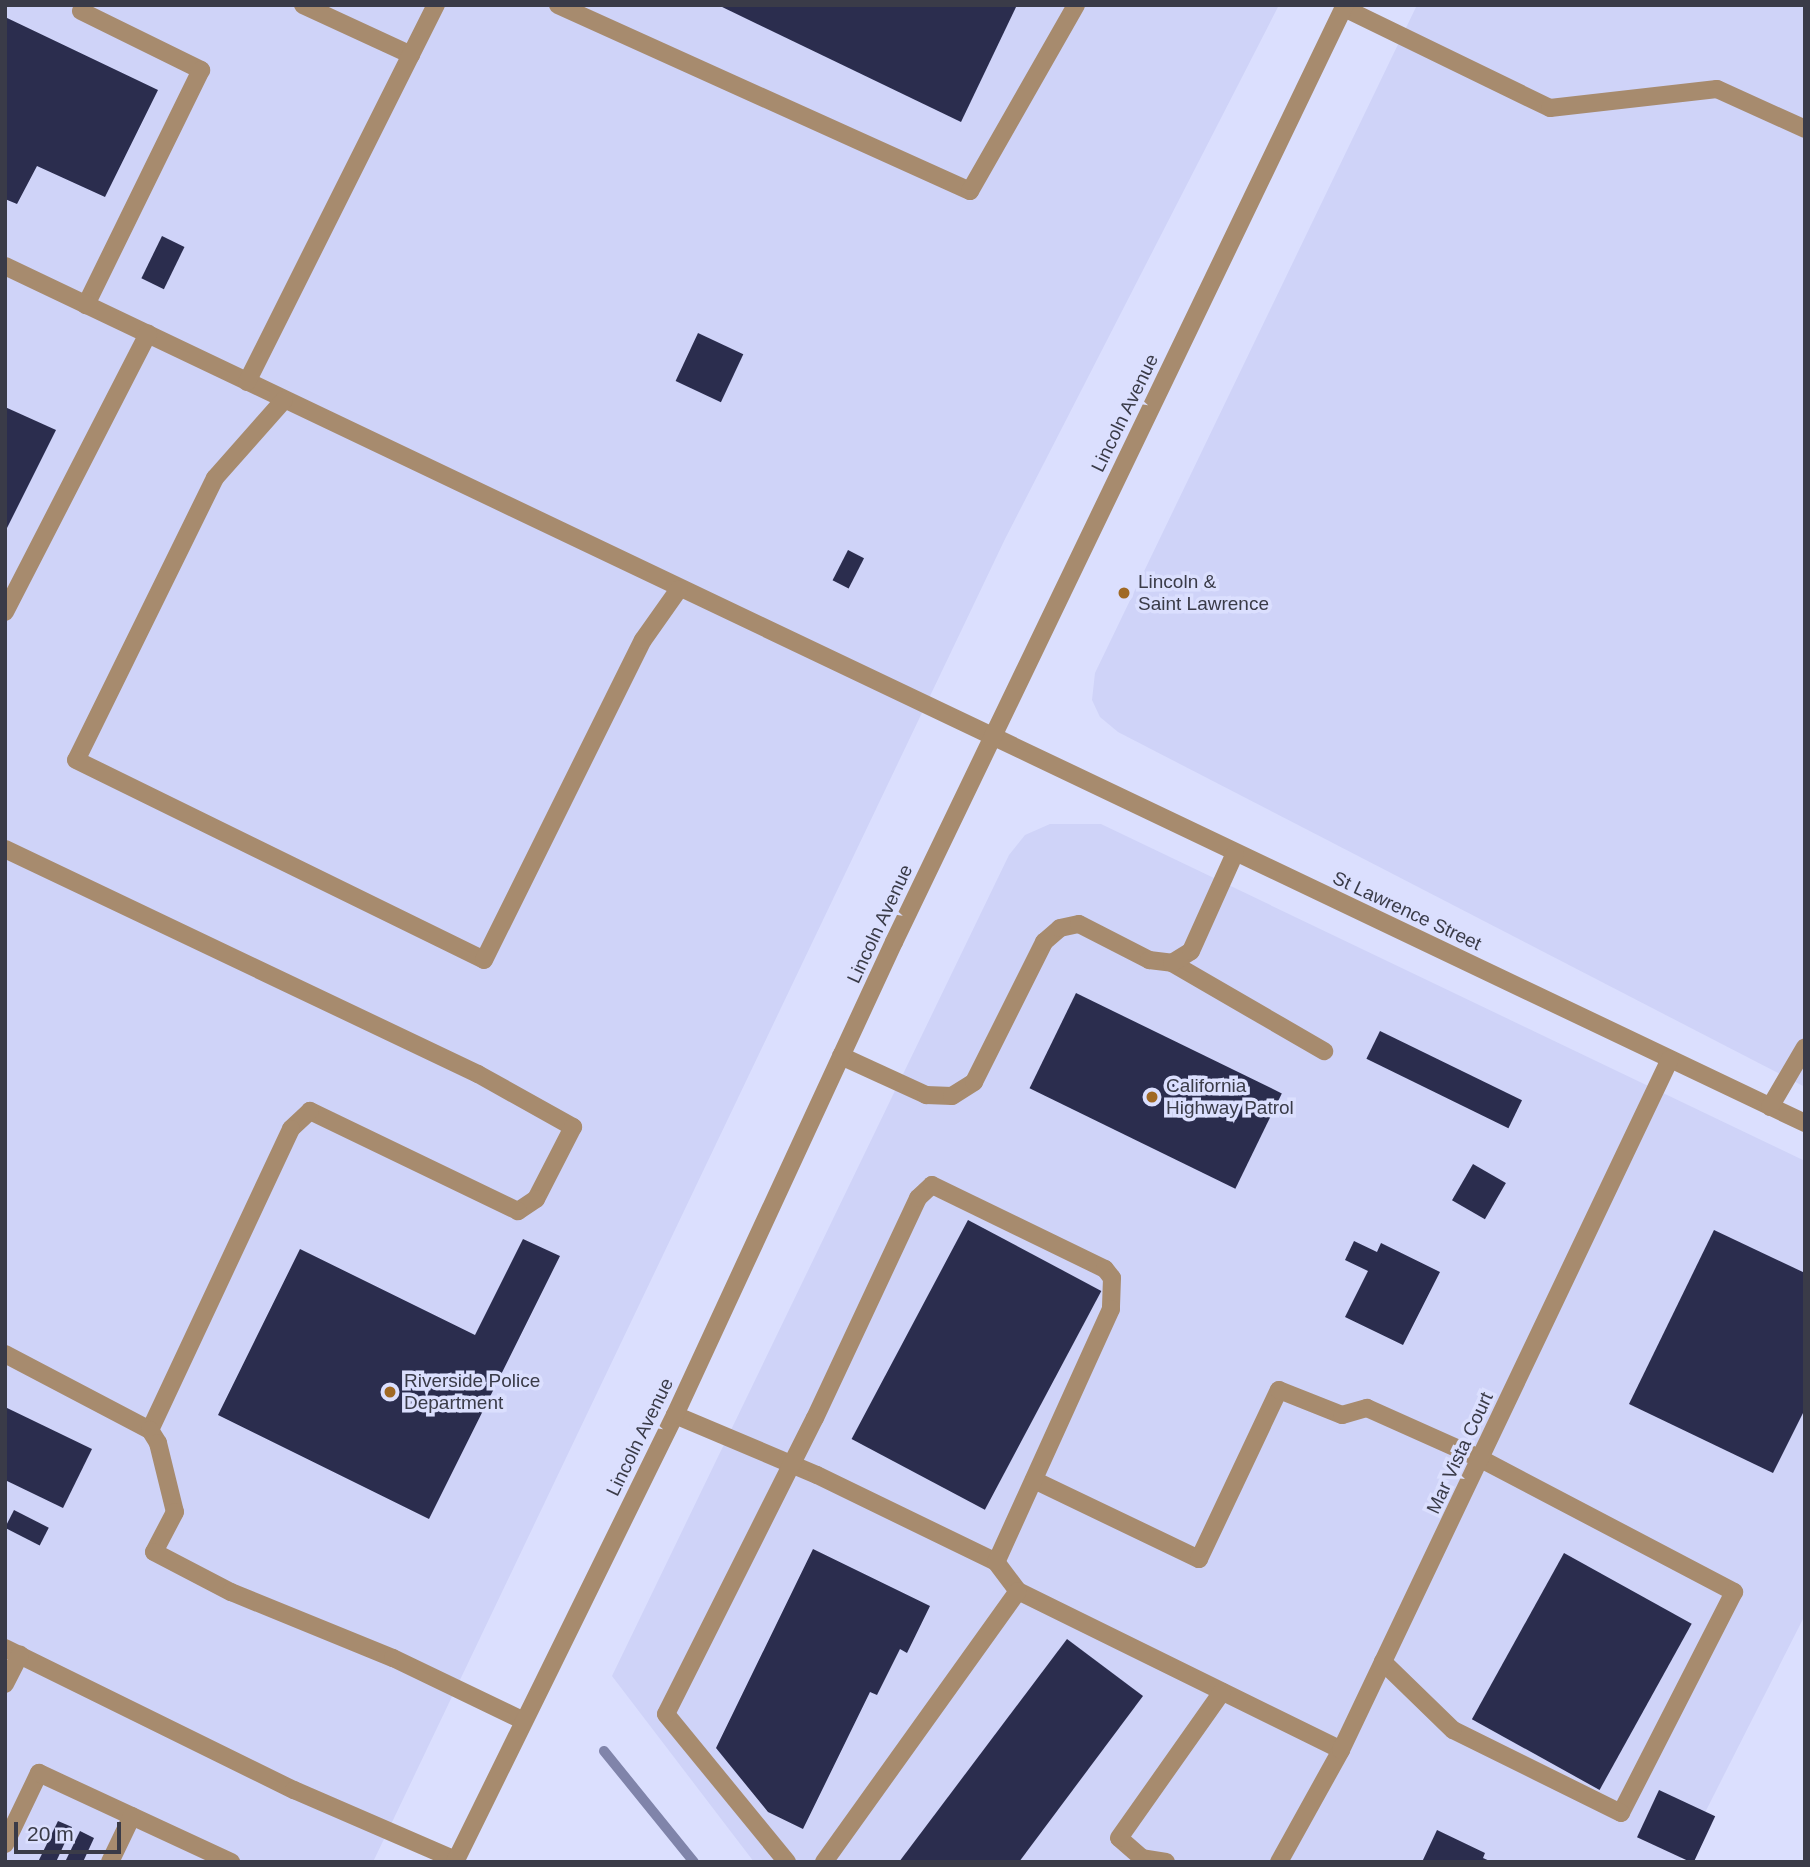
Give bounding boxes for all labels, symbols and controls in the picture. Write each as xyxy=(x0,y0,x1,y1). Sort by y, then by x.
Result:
street label: Lincoln Avenue xyxy=(1086,350,1164,476)
place label: Lincoln & Saint Lawrence xyxy=(1138,571,1269,615)
marker: Lincoln & Saint Lawrence xyxy=(1116,585,1132,601)
street label: Lincoln Avenue xyxy=(842,860,918,988)
street label: St Lawrence Street xyxy=(1329,867,1485,955)
place label: California Highway Patrol xyxy=(1166,1075,1294,1119)
marker: California Highway Patrol xyxy=(1144,1089,1160,1105)
place label: Riverside Police Department xyxy=(404,1370,540,1414)
street label: Lincoln Avenue xyxy=(601,1374,679,1500)
marker: Riverside Police Department xyxy=(382,1384,398,1400)
street label: Mar Vista Court xyxy=(1422,1389,1498,1517)
scale bar xyxy=(18,1808,124,1852)
text: 20 m xyxy=(27,1822,74,1845)

